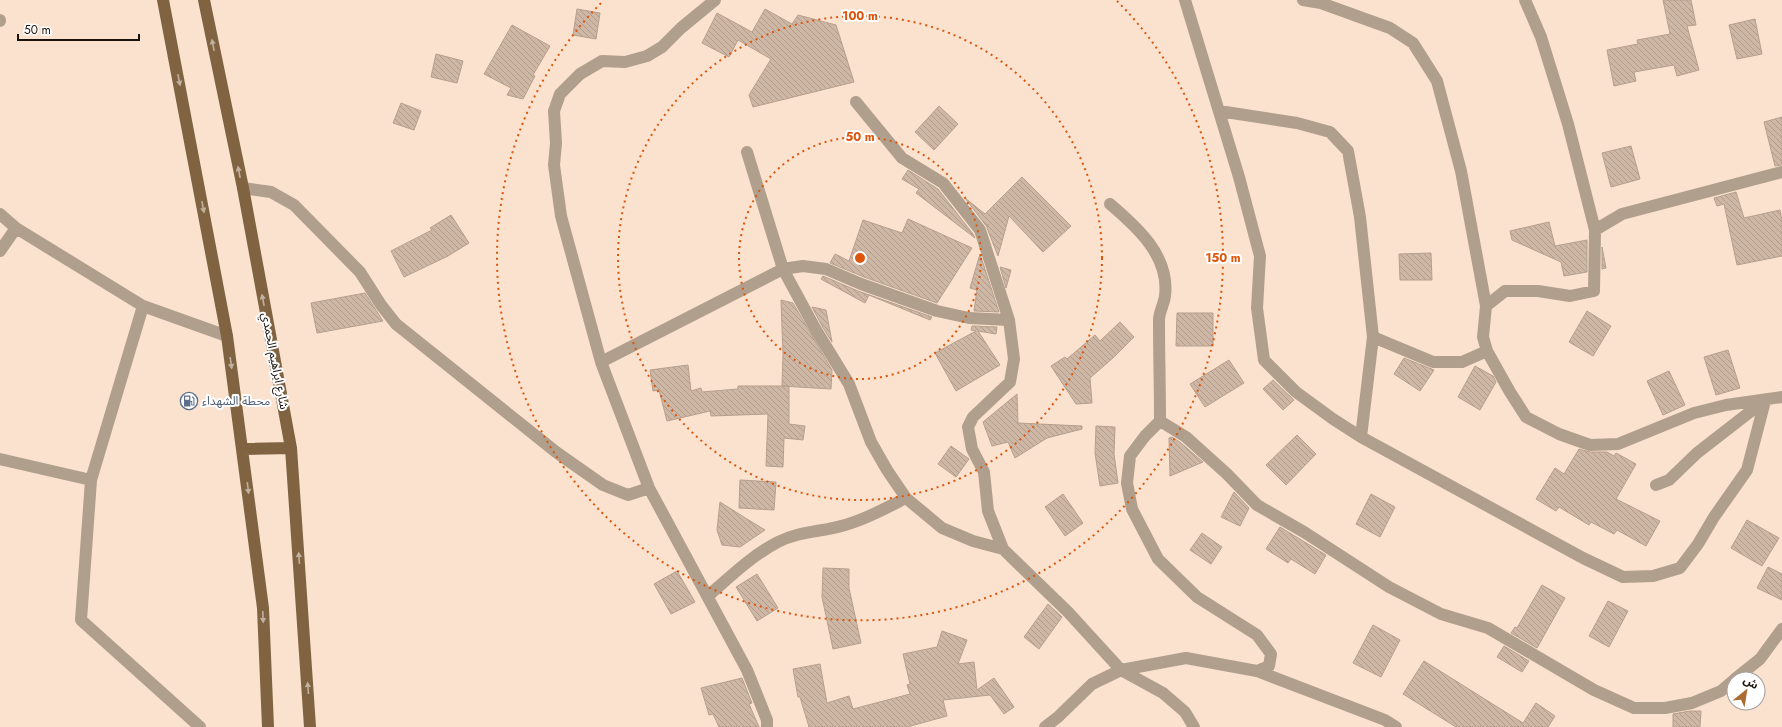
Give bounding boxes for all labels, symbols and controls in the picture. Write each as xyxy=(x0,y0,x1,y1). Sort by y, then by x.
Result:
text: 100 m xyxy=(842,7,878,25)
scale bar xyxy=(18,16,139,42)
text: 50 m xyxy=(24,21,51,39)
one-way arrow xyxy=(210,39,216,51)
one-way arrow xyxy=(176,73,182,86)
text: 50 m xyxy=(845,128,875,146)
one-way arrow xyxy=(236,166,242,178)
one-way arrow xyxy=(200,201,206,213)
text: 150 m xyxy=(1205,249,1241,267)
centre of rings xyxy=(853,251,867,265)
one-way arrow xyxy=(260,294,266,306)
street label: شارع ابراهيم الحمدي xyxy=(256,311,293,411)
one-way arrow xyxy=(228,357,234,369)
fuel station icon: محطة الشهداء xyxy=(179,391,199,411)
place label: محطة الشهداء xyxy=(202,392,270,410)
one-way arrow xyxy=(245,482,251,494)
one-way arrow xyxy=(295,552,302,564)
one-way arrow xyxy=(260,611,267,623)
north arrow xyxy=(1726,671,1766,711)
text: ش xyxy=(1740,672,1762,693)
one-way arrow xyxy=(304,682,311,694)

